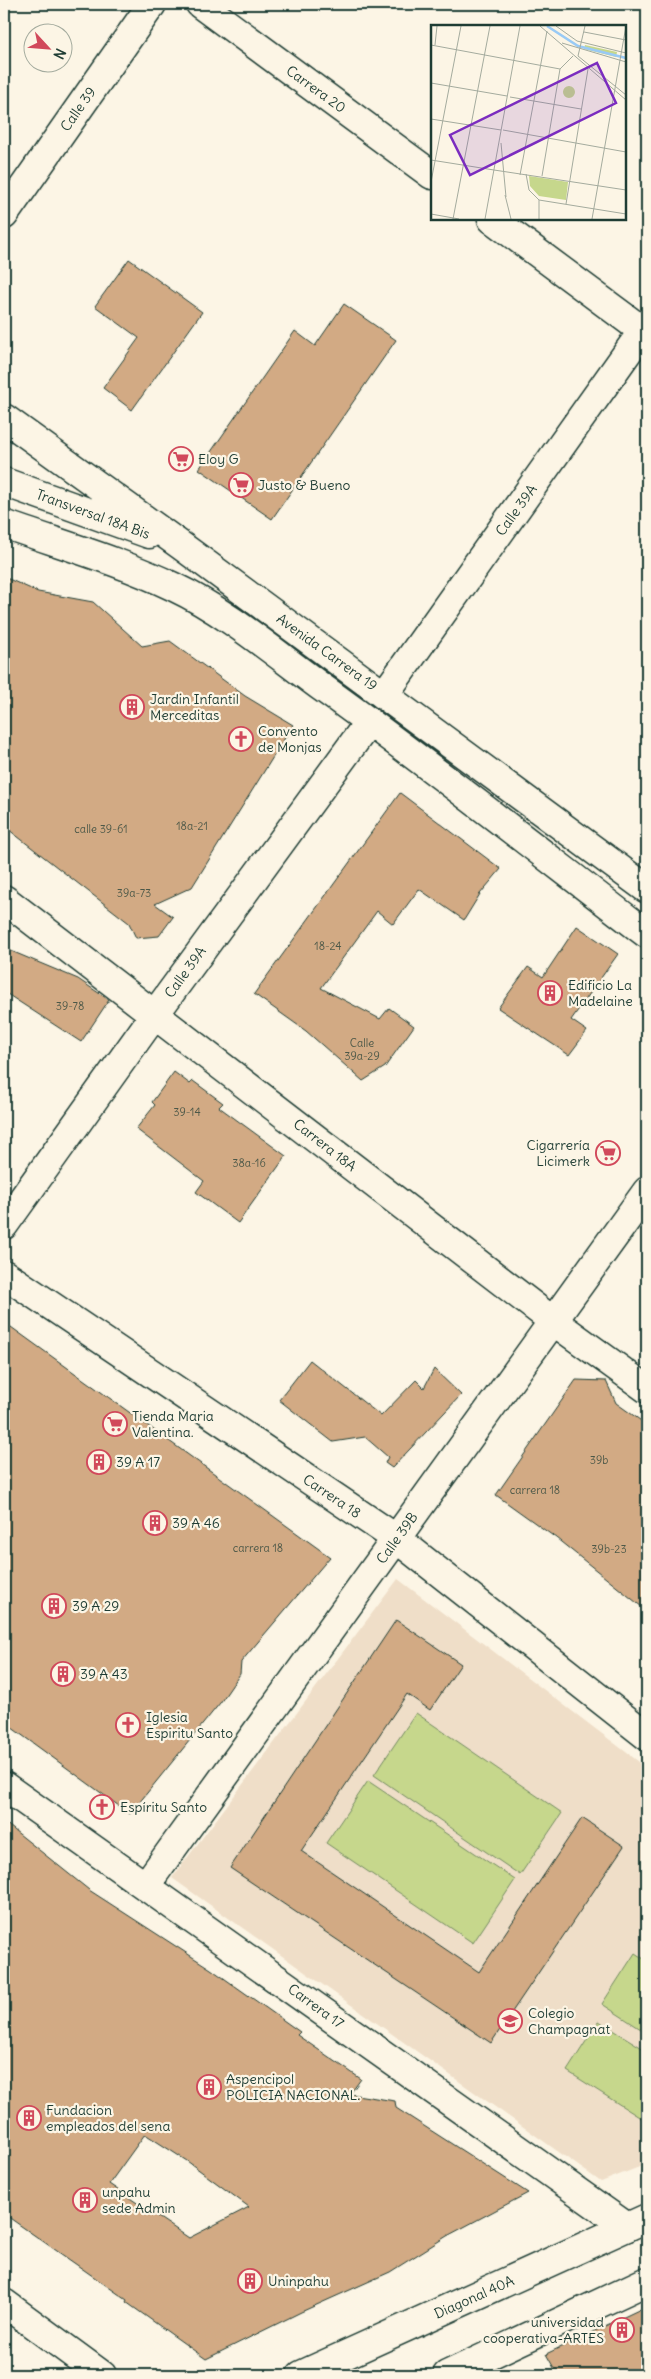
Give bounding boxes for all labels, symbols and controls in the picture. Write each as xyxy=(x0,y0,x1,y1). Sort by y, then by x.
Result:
north arrow xyxy=(22,22,72,72)
inset map xyxy=(431,25,626,220)
text: N xyxy=(49,45,70,62)
street label: Carrera 20 xyxy=(283,61,349,117)
street label: Calle 39 xyxy=(56,83,100,135)
supermarket icon: Eloy G xyxy=(168,446,194,472)
place label: Eloy G xyxy=(198,450,239,468)
supermarket icon: Justo & Bueno xyxy=(228,472,254,498)
place label: Justo & Bueno xyxy=(258,476,351,494)
street label: Calle 39A xyxy=(491,481,541,539)
street label: Transversal 18A Bis xyxy=(34,485,152,543)
street label: Avenida Carrera 19 xyxy=(273,609,381,695)
place label: Jardin Infantil Merceditas xyxy=(150,690,239,724)
building icon: Jardin Infantil Merceditas xyxy=(119,694,145,720)
place label: Convento de Monjas xyxy=(258,722,322,756)
church icon: Convento de Monjas xyxy=(228,726,254,752)
house number: 18a-21 xyxy=(176,819,208,833)
house number: calle 39-61 xyxy=(74,822,128,836)
house number: 39a-73 xyxy=(117,886,151,900)
house number: 18-24 xyxy=(314,939,342,953)
street label: Calle 39A xyxy=(160,943,210,1001)
place label: Edificio La Madelaine xyxy=(568,976,633,1010)
building icon: Edificio La Madelaine xyxy=(537,980,563,1006)
house number: 39-78 xyxy=(56,999,84,1013)
house number: Calle 39a-29 xyxy=(344,1036,380,1063)
house number: 39-14 xyxy=(173,1105,201,1119)
street label: Carrera 18A xyxy=(290,1115,360,1175)
place label: Cigarrería Licimerk xyxy=(526,1136,590,1170)
supermarket icon: Cigarrería Licimerk xyxy=(595,1140,621,1166)
house number: 38a-16 xyxy=(232,1156,266,1170)
place label: Tienda Maria Valentina. xyxy=(132,1407,214,1441)
supermarket icon: Tienda Maria Valentina. xyxy=(102,1411,128,1437)
building icon: 39 A 17 xyxy=(86,1449,112,1475)
place label: 39 A 17 xyxy=(116,1453,160,1471)
house number: 39b xyxy=(590,1453,608,1467)
street label: Carrera 18 xyxy=(300,1470,364,1522)
house number: carrera 18 xyxy=(510,1483,560,1497)
street label: Calle 39B xyxy=(372,1509,422,1567)
building icon: 39 A 46 xyxy=(142,1510,168,1536)
place label: 39 A 46 xyxy=(172,1514,220,1532)
house number: carrera 18 xyxy=(233,1541,283,1555)
house number: 39b-23 xyxy=(591,1542,627,1556)
building icon: 39 A 29 xyxy=(41,1593,67,1619)
place label: 39 A 29 xyxy=(72,1597,119,1615)
building icon: 39 A 43 xyxy=(50,1661,76,1687)
place label: 39 A 43 xyxy=(80,1665,128,1683)
place label: Iglesia Espiritu Santo xyxy=(146,1708,233,1742)
church icon: Iglesia Espiritu Santo xyxy=(115,1712,141,1738)
church icon: Espíritu Santo xyxy=(89,1794,115,1820)
place label: Espíritu Santo xyxy=(120,1798,207,1816)
street label: Carrera 17 xyxy=(284,1980,348,2032)
place label: Colegio Champagnat xyxy=(528,2004,610,2038)
school or university icon: Colegio Champagnat xyxy=(497,2008,523,2034)
place label: Aspencipol POLICIA NACIONAL. xyxy=(226,2070,360,2104)
building icon: Aspencipol POLICIA NACIONAL. xyxy=(196,2074,222,2100)
place label: Fundacion empleados del sena xyxy=(46,2101,170,2135)
building icon: Fundacion empleados del sena xyxy=(16,2105,42,2131)
place label: unpahu sede Admin xyxy=(102,2183,176,2217)
building icon: unpahu sede Admin xyxy=(72,2187,98,2213)
building icon: Uninpahu xyxy=(237,2268,263,2294)
street label: Diagonal 40A xyxy=(431,2271,517,2323)
place label: Uninpahu xyxy=(268,2272,329,2290)
place label: universidad cooperativa-ARTES xyxy=(483,2313,604,2347)
building icon: universidad cooperativa-ARTES xyxy=(609,2317,635,2343)

